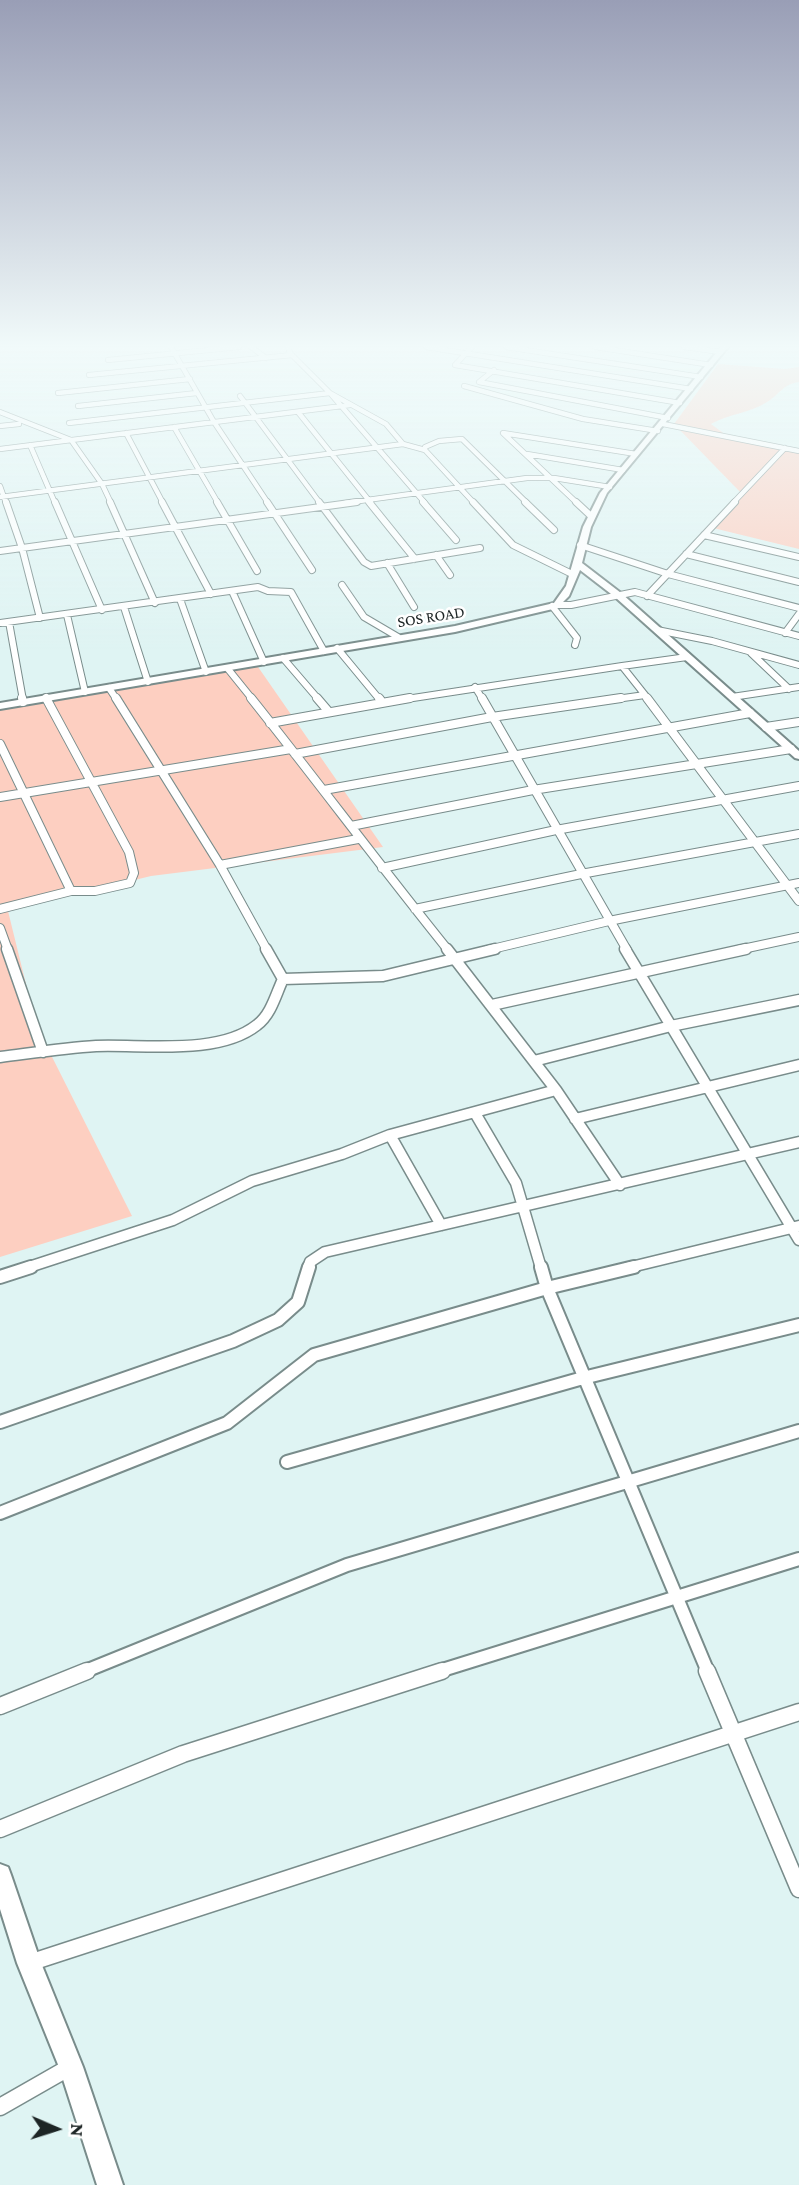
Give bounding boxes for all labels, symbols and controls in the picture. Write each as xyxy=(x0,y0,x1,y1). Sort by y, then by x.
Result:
street label: SOS ROAD xyxy=(396,602,466,632)
north arrow xyxy=(21,2094,91,2164)
text: N xyxy=(67,2123,88,2137)

